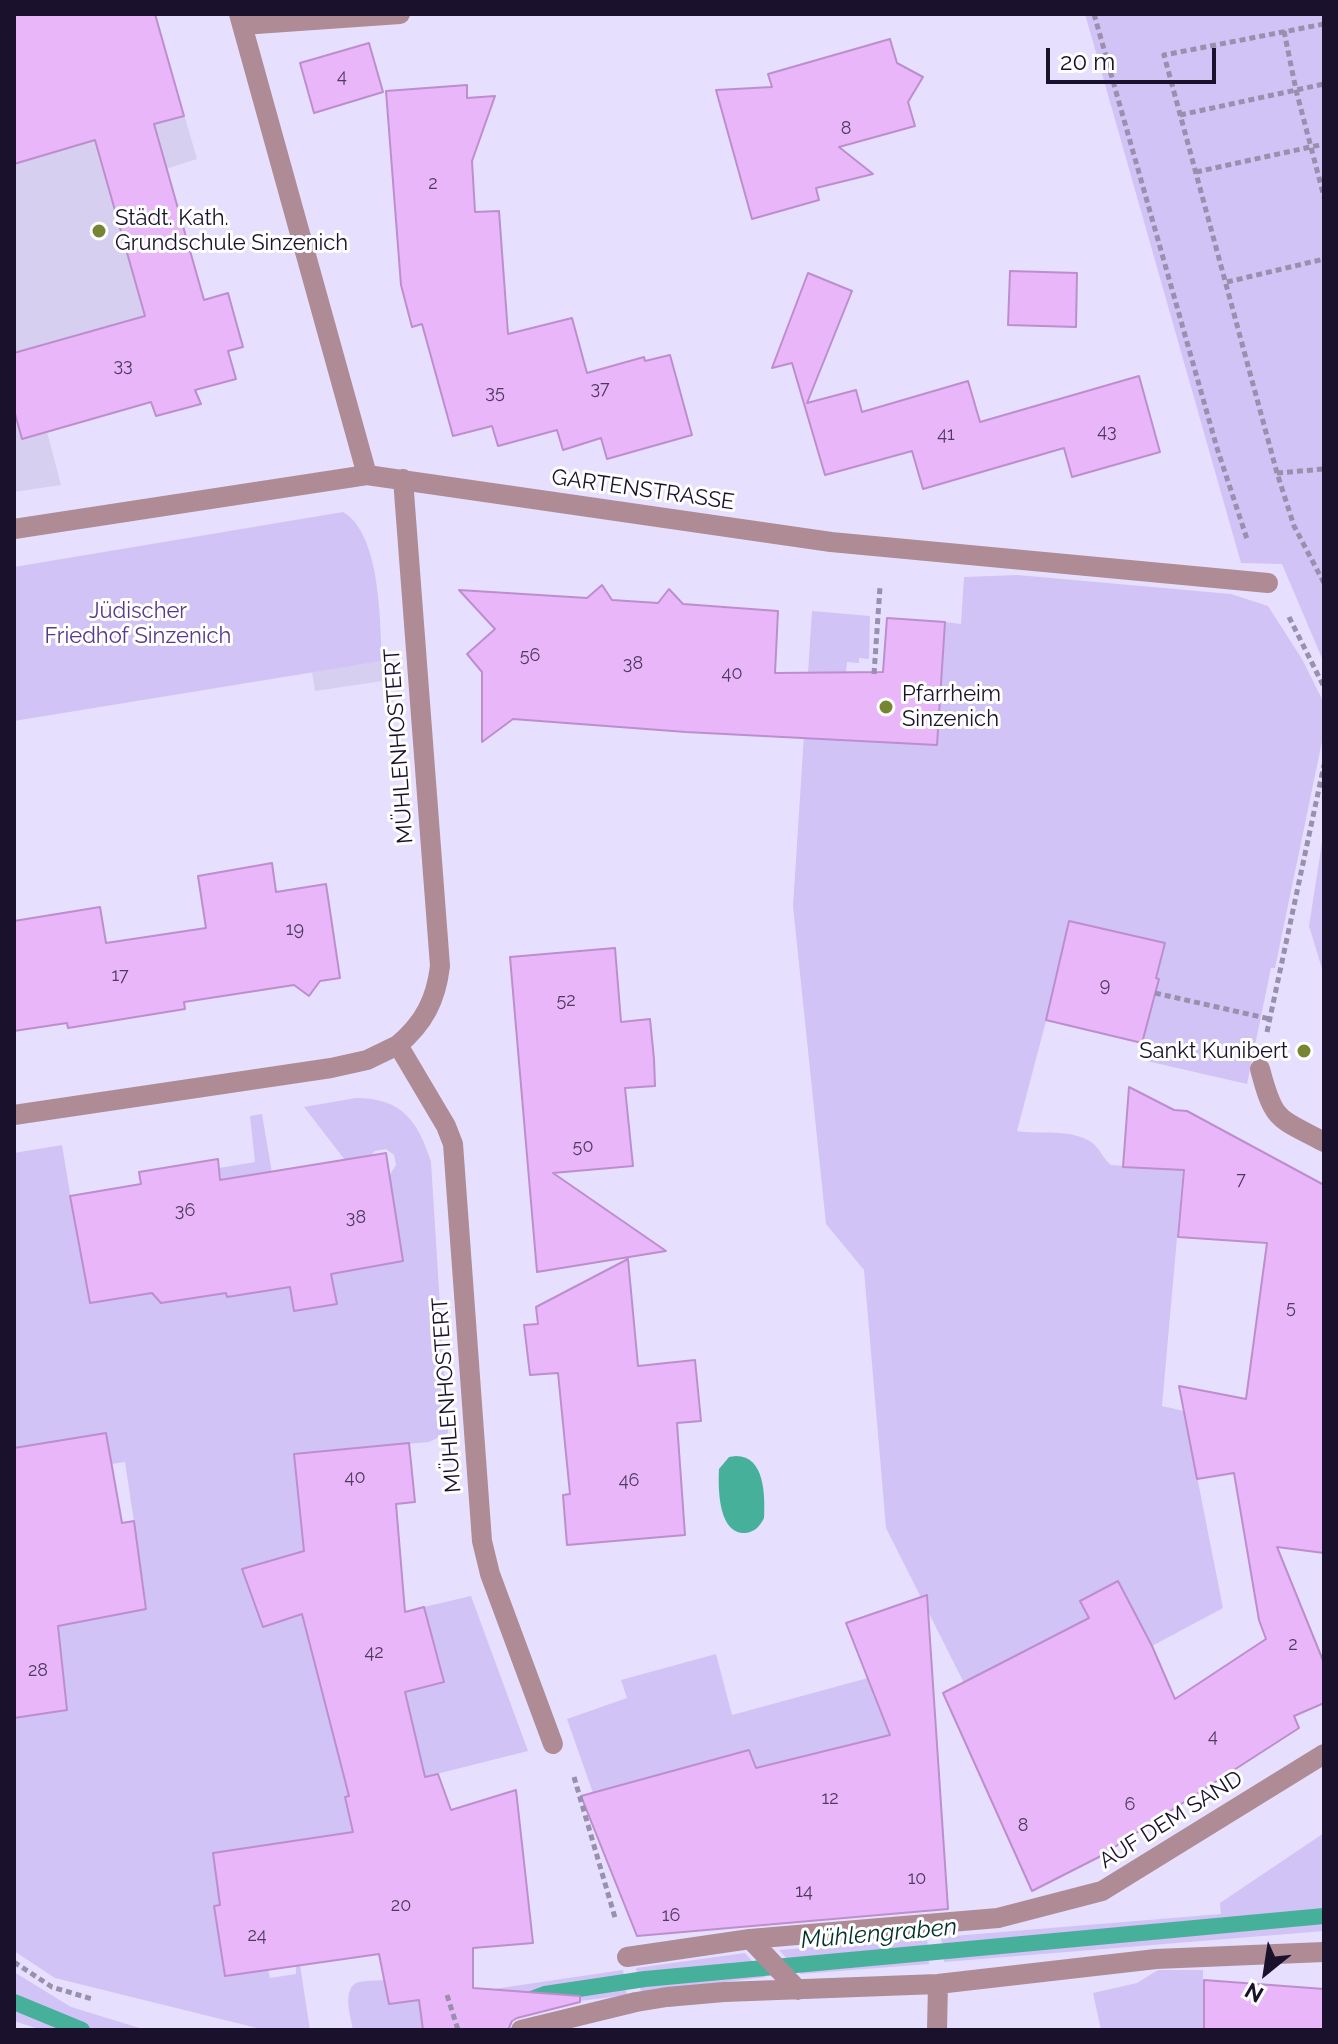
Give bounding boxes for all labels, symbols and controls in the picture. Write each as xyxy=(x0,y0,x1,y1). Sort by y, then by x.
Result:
scale bar xyxy=(1050,32,1220,82)
text: 20 m xyxy=(1060,47,1115,76)
house number: 4 xyxy=(337,66,347,88)
house number: 8 xyxy=(841,118,851,140)
house number: 2 xyxy=(428,173,438,195)
place label: Städt. Kath. Grundschule Sinzenich xyxy=(115,205,348,256)
marker: Städt. Kath. Grundschule Sinzenich xyxy=(90,222,108,240)
house number: 33 xyxy=(113,355,133,377)
house number: 37 xyxy=(590,378,610,400)
house number: 35 xyxy=(485,382,505,404)
house number: 43 xyxy=(1097,421,1117,443)
house number: 41 xyxy=(937,424,955,446)
street label: GARTENSTRASSE xyxy=(550,464,736,516)
park label: Jüdischer Friedhof Sinzenich xyxy=(45,598,231,650)
house number: 56 xyxy=(520,645,540,667)
street label: MÜHLENHOSTERT xyxy=(379,647,419,845)
house number: 38 xyxy=(623,653,643,675)
house number: 40 xyxy=(722,663,742,685)
place label: Pfarrheim Sinzenich xyxy=(902,681,1001,732)
marker: Pfarrheim Sinzenich xyxy=(877,698,895,716)
house number: 19 xyxy=(286,919,304,941)
house number: 17 xyxy=(111,965,129,987)
house number: 9 xyxy=(1100,975,1110,997)
house number: 52 xyxy=(556,990,576,1012)
place label: Sankt Kunibert xyxy=(1139,1038,1288,1064)
marker: Sankt Kunibert xyxy=(1295,1042,1313,1060)
house number: 50 xyxy=(573,1136,593,1158)
house number: 7 xyxy=(1236,1169,1246,1191)
house number: 36 xyxy=(175,1200,195,1222)
house number: 38 xyxy=(346,1207,366,1229)
street label: MÜHLENHOSTERT xyxy=(427,1296,467,1494)
house number: 5 xyxy=(1286,1297,1296,1319)
house number: 40 xyxy=(345,1467,365,1489)
house number: 46 xyxy=(619,1470,639,1492)
house number: 2 xyxy=(1288,1634,1298,1656)
house number: 42 xyxy=(364,1642,384,1664)
house number: 28 xyxy=(28,1660,48,1682)
house number: 4 xyxy=(1208,1726,1218,1748)
street label: AUF DEM SAND xyxy=(1094,1765,1248,1875)
house number: 12 xyxy=(821,1788,839,1810)
house number: 6 xyxy=(1125,1794,1135,1816)
house number: 8 xyxy=(1018,1815,1028,1837)
house number: 10 xyxy=(908,1868,926,1890)
house number: 14 xyxy=(795,1881,813,1903)
house number: 20 xyxy=(391,1895,411,1917)
house number: 16 xyxy=(662,1905,680,1927)
water label: Mühlengraben xyxy=(800,1913,958,1955)
house number: 24 xyxy=(247,1925,267,1947)
north arrow xyxy=(1226,1932,1306,2012)
text: N xyxy=(1240,1977,1268,2008)

